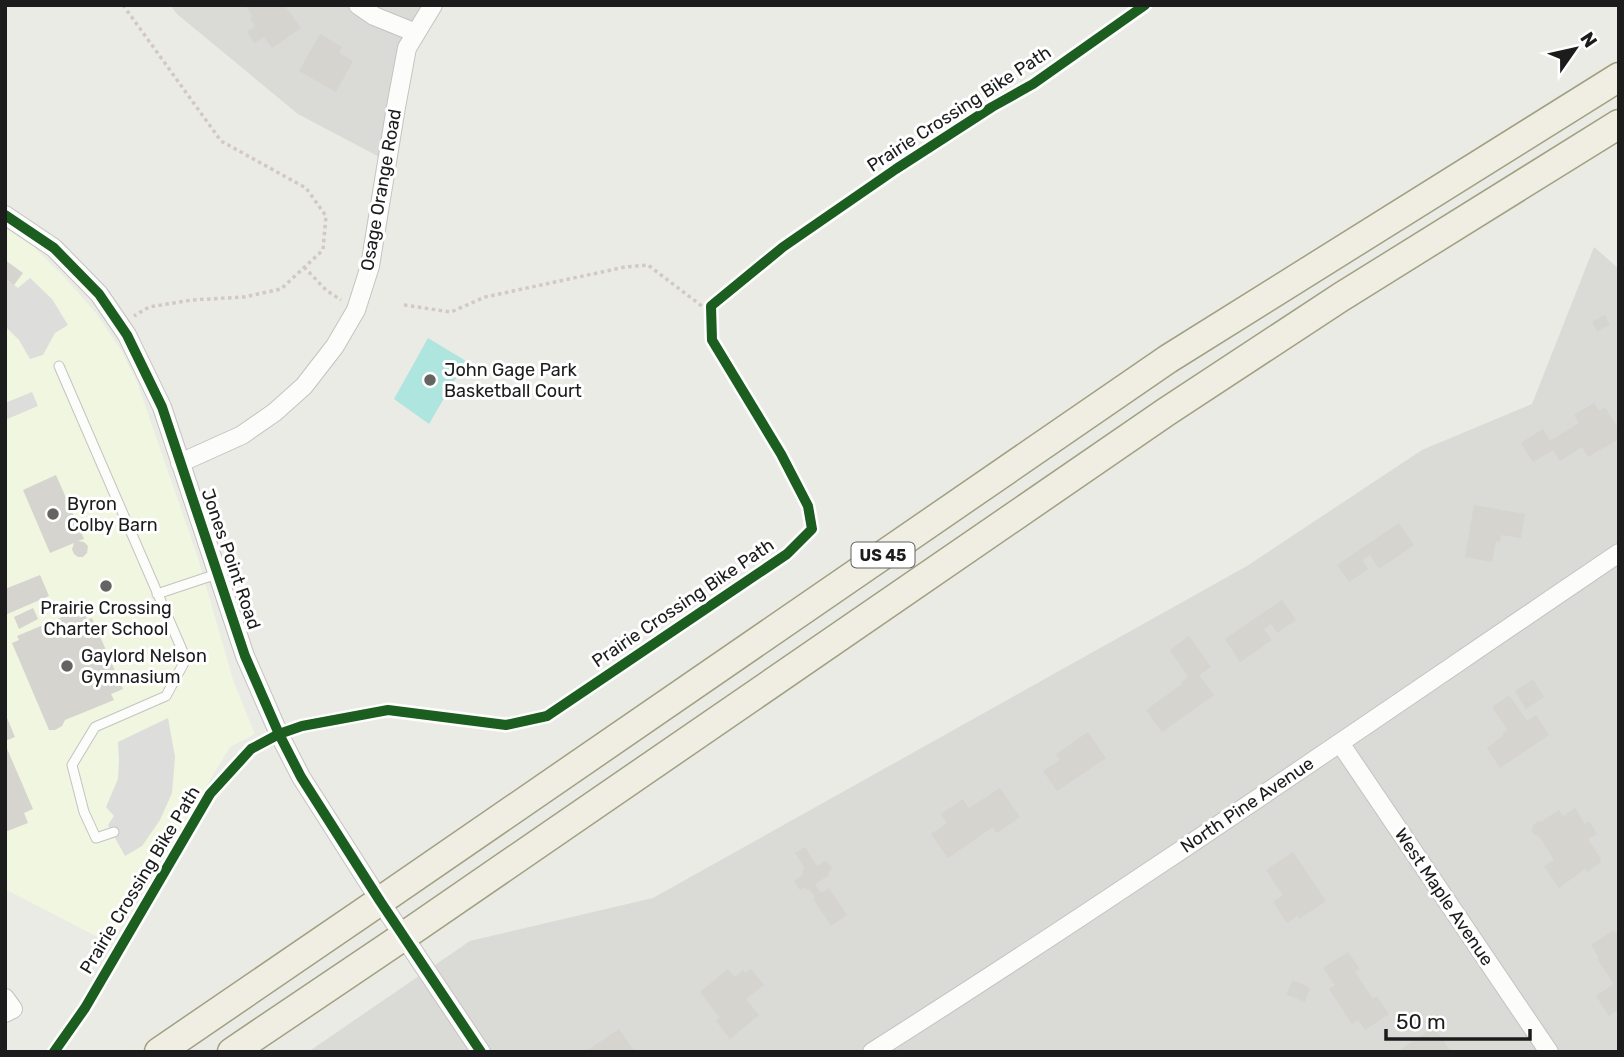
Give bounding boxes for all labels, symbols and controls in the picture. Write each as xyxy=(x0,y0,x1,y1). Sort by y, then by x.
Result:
north arrow xyxy=(1540,14,1610,84)
text: N xyxy=(1575,28,1602,52)
street label: Prairie Crossing Bike Path xyxy=(863,41,1055,177)
street label: Osage Orange Road xyxy=(356,107,406,273)
place label: John Gage Park Basketball Court xyxy=(444,359,582,402)
marker: John Gage Park Basketball Court xyxy=(422,372,438,388)
street label: Jones Point Road xyxy=(197,486,265,632)
place label: Byron Colby Barn xyxy=(67,493,158,536)
marker: Byron Colby Barn xyxy=(45,506,61,522)
street label: Prairie Crossing Bike Path xyxy=(588,534,778,672)
road number: US 45 xyxy=(852,542,914,568)
marker: Prairie Crossing Charter School xyxy=(98,578,114,594)
place label: Prairie Crossing Charter School xyxy=(40,597,172,640)
place label: Gaylord Nelson Gymnasium xyxy=(81,645,207,688)
marker: Gaylord Nelson Gymnasium xyxy=(59,658,75,674)
street label: North Pine Avenue xyxy=(1176,752,1318,858)
street label: Prairie Crossing Bike Path xyxy=(75,782,205,978)
street label: West Maple Avenue xyxy=(1390,824,1498,970)
scale bar xyxy=(1386,998,1530,1042)
text: 50 m xyxy=(1396,1009,1446,1034)

